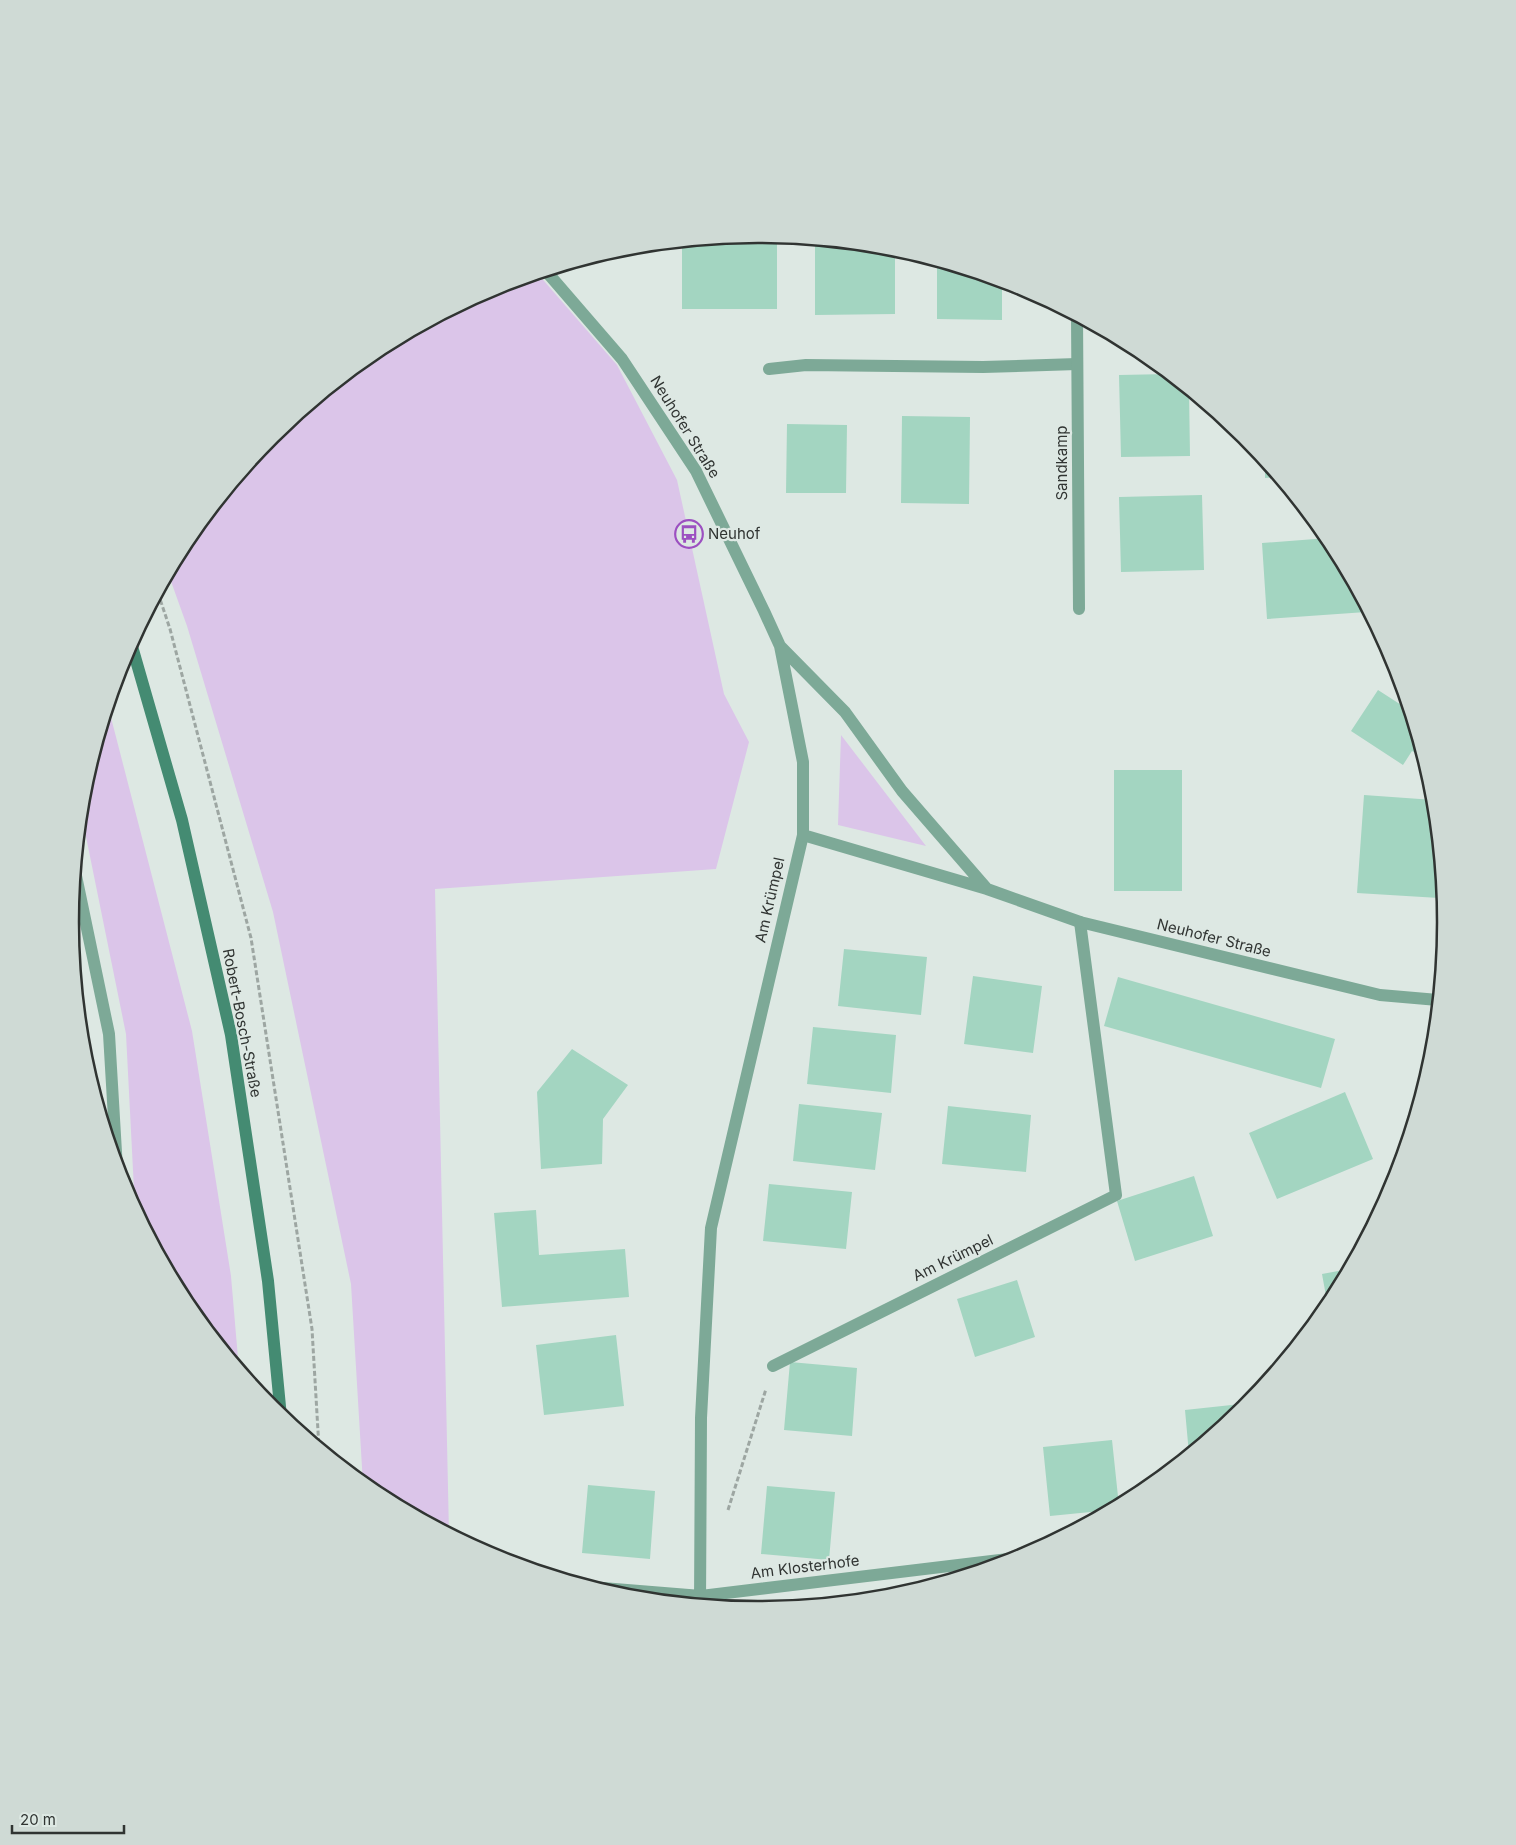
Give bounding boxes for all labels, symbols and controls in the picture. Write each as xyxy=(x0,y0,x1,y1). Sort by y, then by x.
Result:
street label: Neuhofer Straße xyxy=(646,372,725,481)
street label: Sandkamp xyxy=(1052,425,1071,501)
bus stop icon: Neuhof xyxy=(674,519,704,549)
place label: Neuhof xyxy=(708,524,761,543)
street label: Am Krümpel xyxy=(750,855,789,944)
street label: Neuhofer Straße xyxy=(1155,914,1273,961)
street label: Robert-Bosch-Straße xyxy=(219,947,266,1099)
street label: Am Krümpel xyxy=(910,1230,996,1285)
street label: Am Klosterhofe xyxy=(749,1550,860,1583)
scale bar xyxy=(12,1802,125,1834)
text: 20 m xyxy=(20,1810,56,1829)

